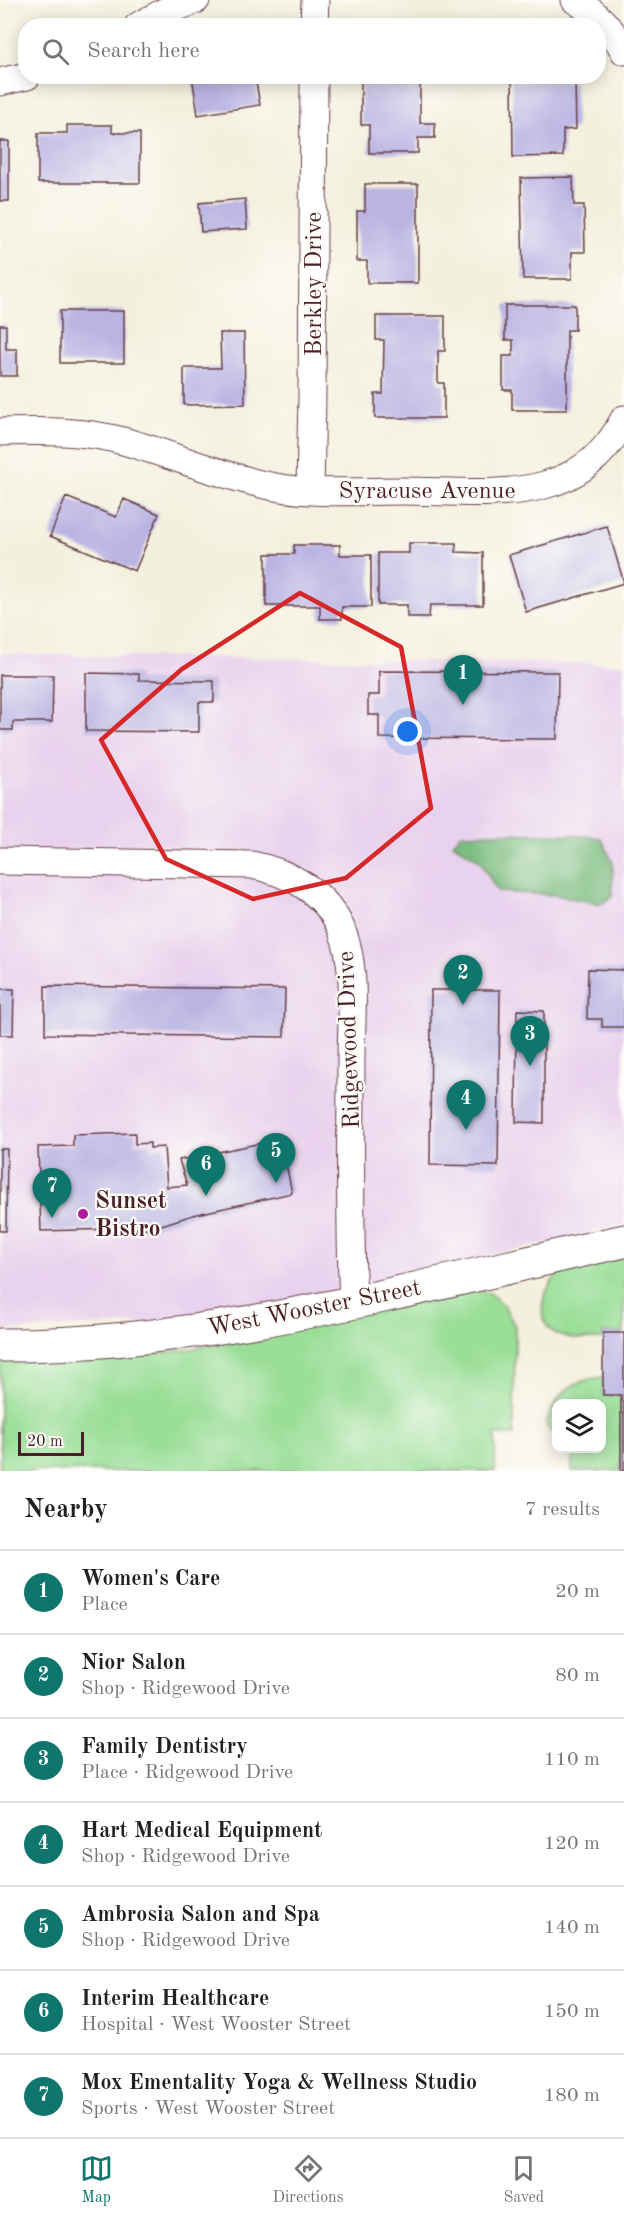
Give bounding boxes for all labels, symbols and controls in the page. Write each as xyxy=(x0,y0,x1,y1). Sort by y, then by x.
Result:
search box xyxy=(18,18,606,84)
icon: search xyxy=(39,35,72,68)
text: Search here xyxy=(87,40,200,62)
street label: Berkley Drive xyxy=(303,212,327,356)
street label: Syracuse Avenue xyxy=(339,480,515,504)
pin: 1 xyxy=(444,656,482,705)
your location xyxy=(393,717,422,746)
street label: Ridgewood Drive xyxy=(335,950,365,1129)
pin: 2 xyxy=(444,956,482,1005)
pin: 3 xyxy=(510,1016,550,1066)
pin: 4 xyxy=(446,1080,486,1130)
pin: 5 xyxy=(256,1134,296,1183)
pin: 6 xyxy=(186,1146,226,1196)
pin: 7 xyxy=(32,1168,72,1218)
place label: Sunset Bistro xyxy=(95,1190,167,1242)
marker: Sunset Bistro xyxy=(76,1207,90,1221)
street label: West Wooster Street xyxy=(206,1276,423,1341)
map controls xyxy=(552,1399,606,1453)
button: layers xyxy=(552,1399,606,1453)
scale bar xyxy=(18,1429,84,1456)
text: 20 m xyxy=(27,1434,63,1450)
text: Nearby xyxy=(24,1497,108,1523)
text: 7 results xyxy=(525,1500,600,1520)
text: Women's Care xyxy=(81,1568,220,1590)
text: 1 xyxy=(38,1582,49,1602)
text: 20 m xyxy=(555,1582,600,1602)
text: Place xyxy=(81,1595,128,1615)
text: Nior Salon xyxy=(81,1652,186,1674)
text: 2 xyxy=(38,1666,49,1686)
text: 80 m xyxy=(555,1666,600,1686)
text: Shop · Ridgewood Drive xyxy=(81,1679,290,1699)
text: Family Dentistry xyxy=(81,1736,248,1758)
text: 3 xyxy=(38,1750,49,1770)
text: 110 m xyxy=(544,1750,600,1770)
text: Place · Ridgewood Drive xyxy=(81,1763,293,1783)
text: Hart Medical Equipment xyxy=(81,1820,322,1842)
text: 4 xyxy=(38,1834,49,1854)
text: 120 m xyxy=(544,1834,600,1854)
text: Shop · Ridgewood Drive xyxy=(81,1847,290,1867)
text: Ambrosia Salon and Spa xyxy=(81,1904,320,1926)
text: 5 xyxy=(38,1918,49,1938)
text: 140 m xyxy=(544,1918,600,1938)
text: Shop · Ridgewood Drive xyxy=(81,1931,290,1951)
text: Interim Healthcare xyxy=(81,1988,269,2010)
text: 6 xyxy=(38,2002,49,2022)
text: 150 m xyxy=(544,2002,600,2022)
text: Hospital · West Wooster Street xyxy=(81,2015,351,2035)
text: Mox Ementality Yoga & Wellness Studio xyxy=(81,2072,477,2094)
text: 7 xyxy=(38,2086,49,2106)
text: 180 m xyxy=(544,2086,600,2106)
text: Sports · West Wooster Street xyxy=(81,2099,335,2119)
tab: Map xyxy=(80,2152,113,2208)
tab: Directions xyxy=(273,2152,344,2208)
tab: Saved xyxy=(503,2152,544,2208)

